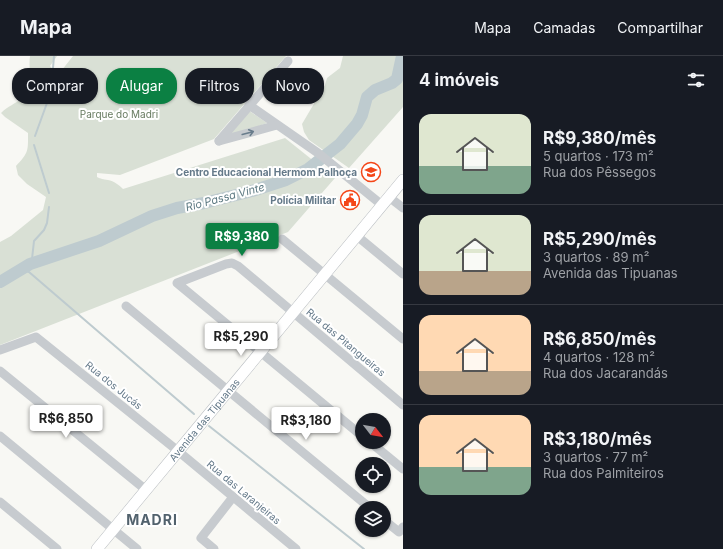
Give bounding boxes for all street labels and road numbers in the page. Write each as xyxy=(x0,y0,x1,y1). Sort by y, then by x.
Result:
street label: Rua das Pitangueiras xyxy=(304,306,388,378)
street label: Rua dos Jucás xyxy=(83,359,145,411)
street label: Avenida das Tipuanas xyxy=(167,376,242,463)
street label: Rua das Laranjeiras xyxy=(205,458,283,526)

